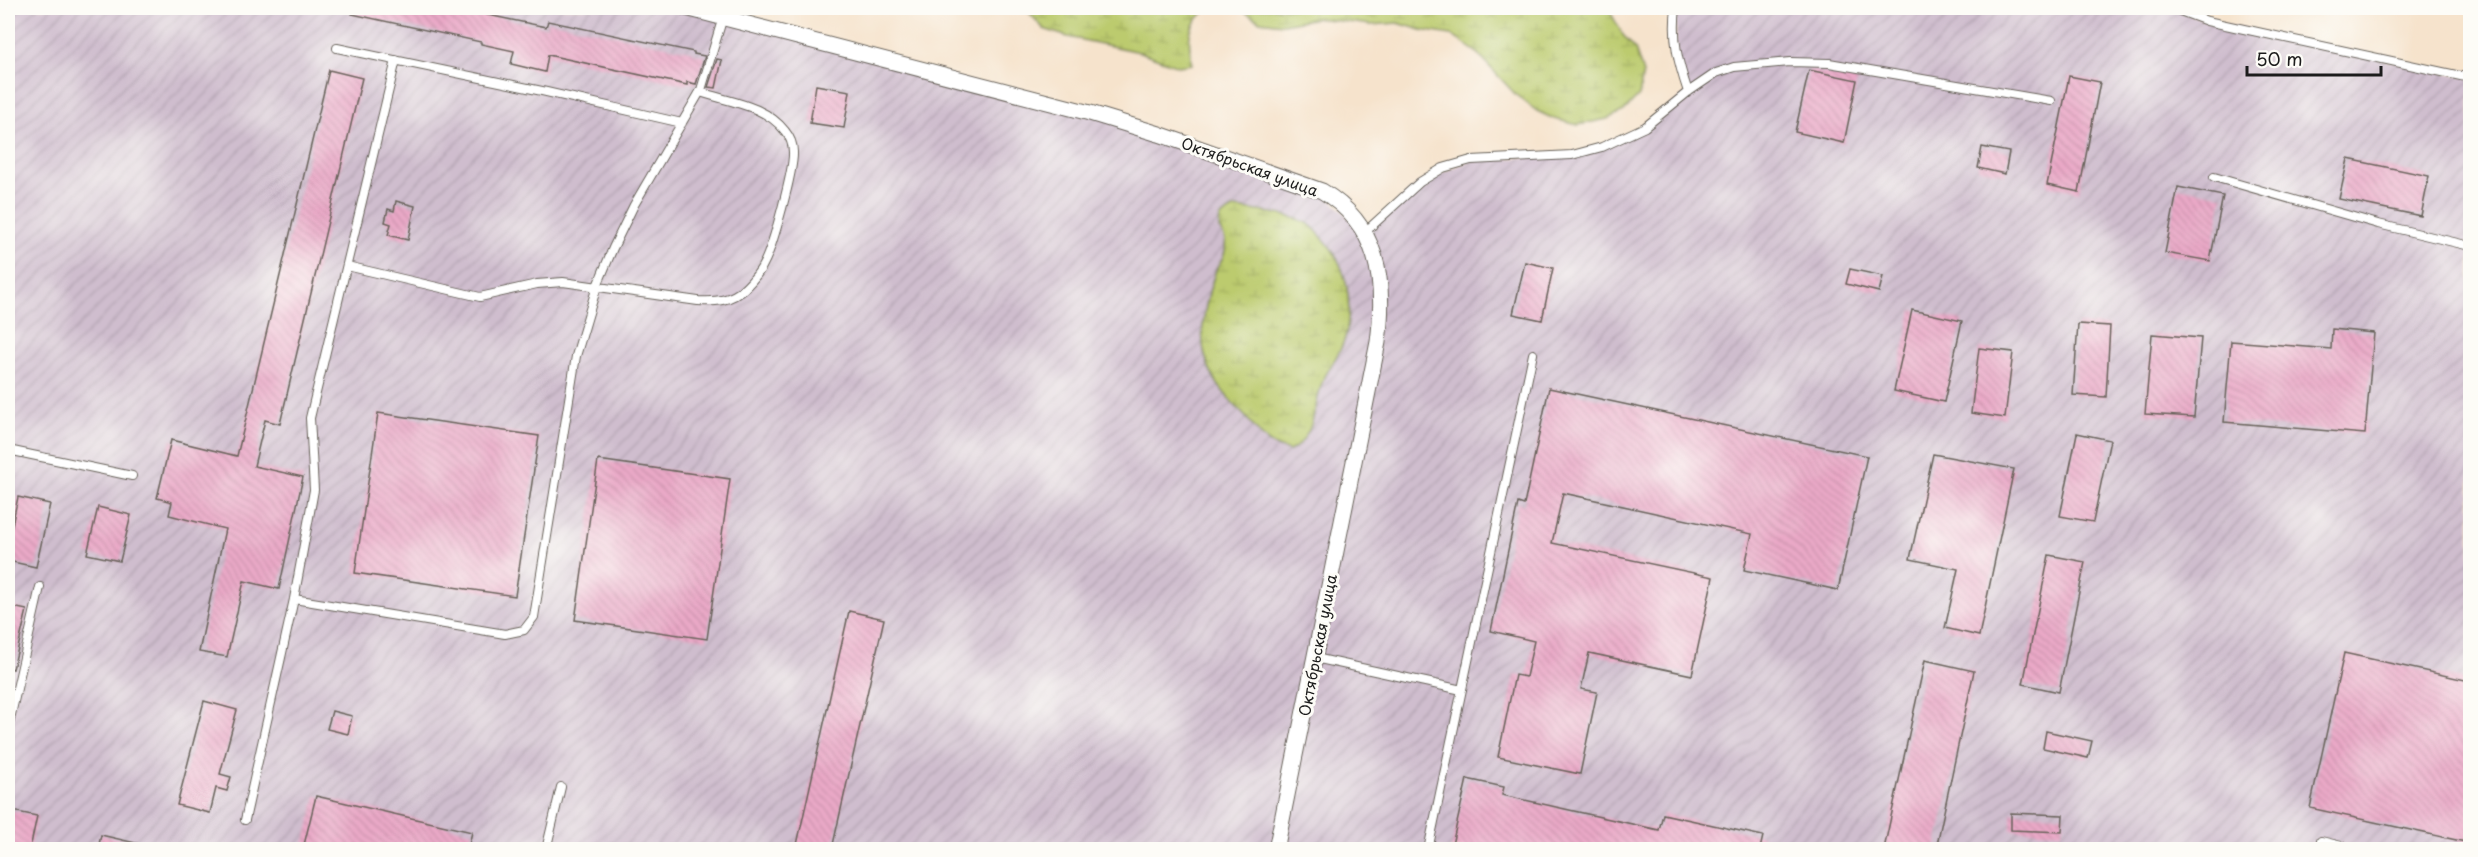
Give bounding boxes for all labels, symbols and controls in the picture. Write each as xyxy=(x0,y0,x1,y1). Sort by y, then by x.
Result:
scale bar xyxy=(2247,39,2380,77)
text: 50 m xyxy=(2256,45,2303,72)
street label: Октябрьская улица xyxy=(1178,131,1322,202)
street label: Октябрьская улица xyxy=(1292,571,1342,718)

